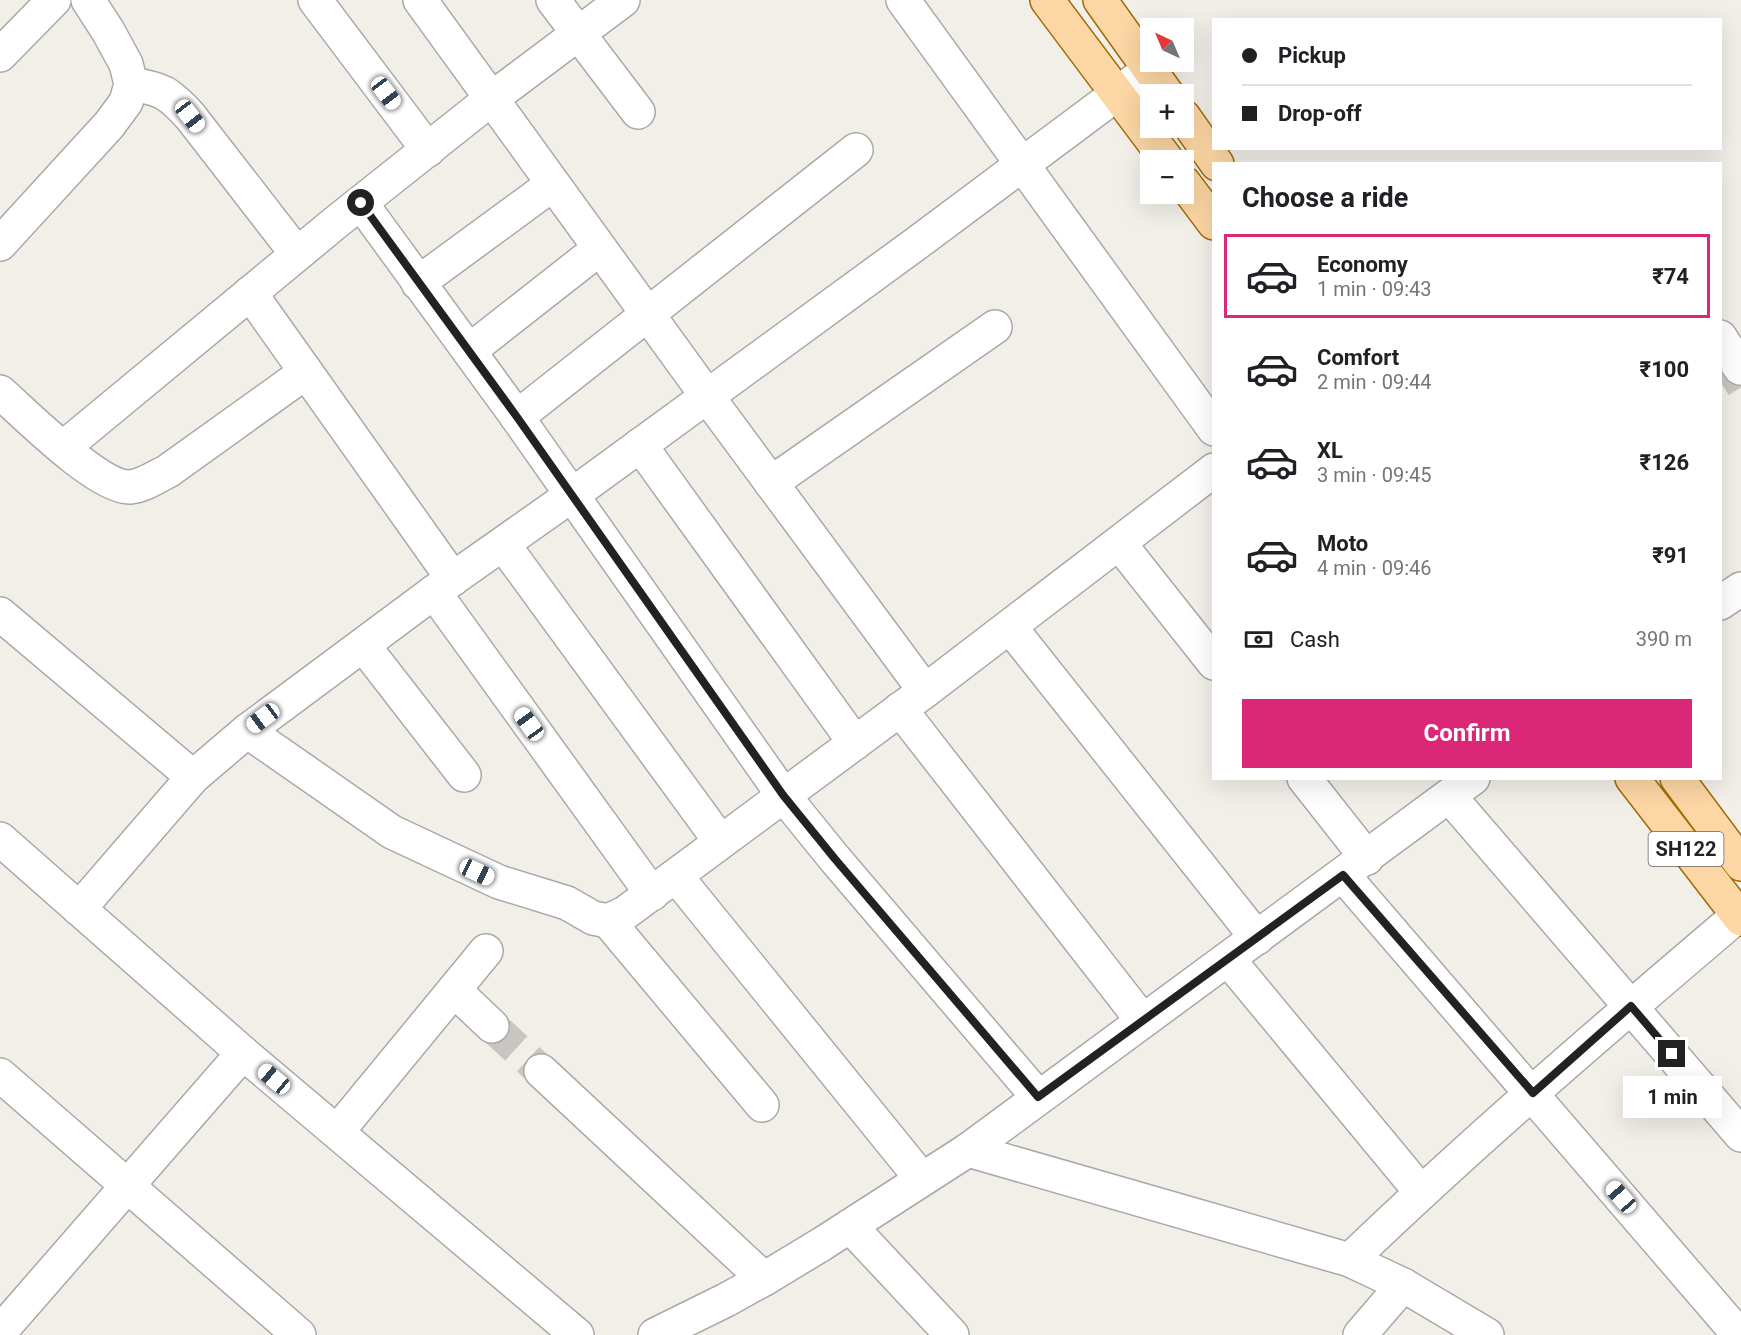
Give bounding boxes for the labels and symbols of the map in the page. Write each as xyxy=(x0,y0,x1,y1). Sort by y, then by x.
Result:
north arrow xyxy=(1140,18,1194,72)
car xyxy=(368,73,404,113)
car xyxy=(172,96,208,136)
route start xyxy=(347,189,374,216)
car xyxy=(243,700,283,736)
car xyxy=(511,704,547,744)
road number: SH122 xyxy=(1648,832,1724,866)
car xyxy=(457,856,497,888)
route end xyxy=(1658,1040,1685,1067)
car xyxy=(254,1061,294,1097)
callout: 1 min xyxy=(1622,1075,1722,1117)
car xyxy=(1602,1178,1640,1216)

